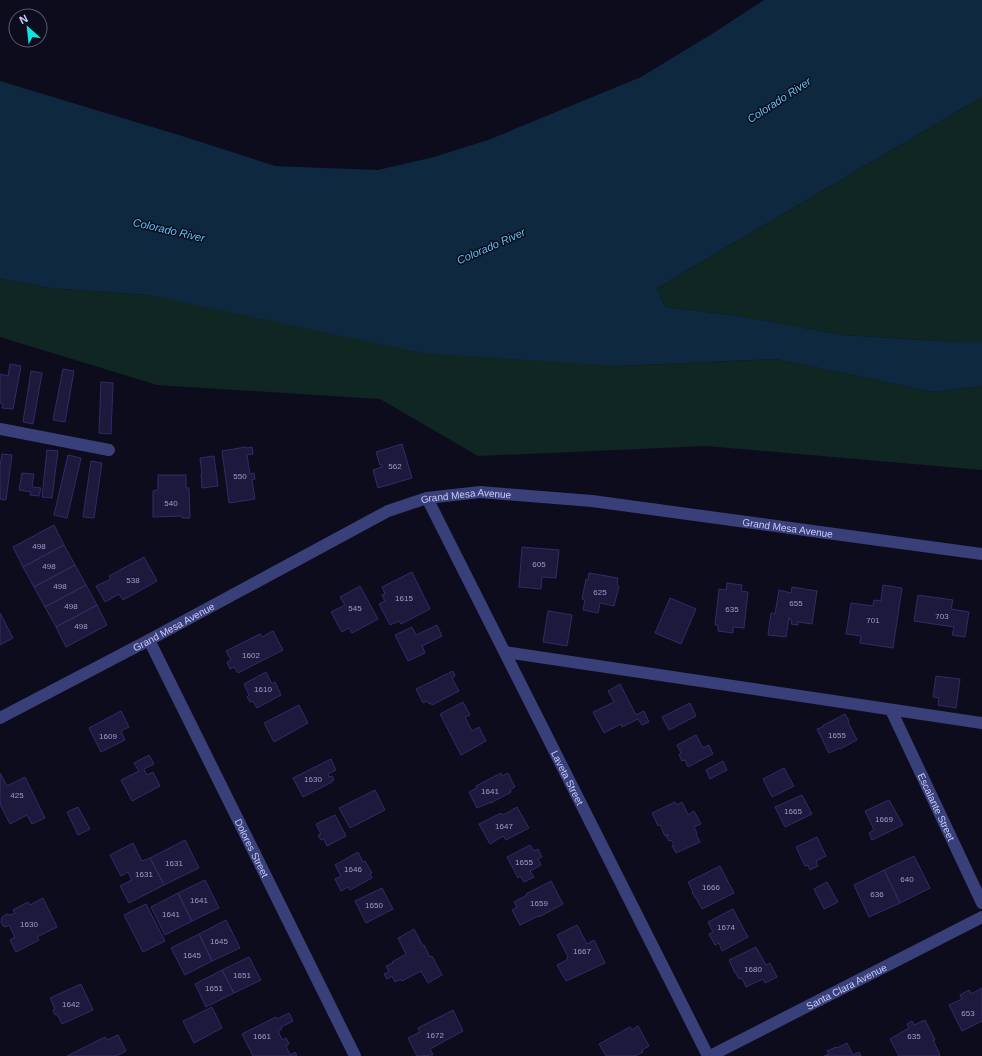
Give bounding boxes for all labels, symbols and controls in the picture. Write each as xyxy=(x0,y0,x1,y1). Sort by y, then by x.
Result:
north arrow xyxy=(8,8,48,48)
text: N xyxy=(17,12,30,26)
water label: Colorado River xyxy=(745,74,814,125)
water label: Colorado River xyxy=(132,216,207,244)
water label: Colorado River xyxy=(455,225,528,266)
house number: 562 xyxy=(388,462,402,471)
house number: 550 xyxy=(233,472,247,481)
street label: Grand Mesa Avenue xyxy=(419,487,512,506)
house number: 540 xyxy=(164,499,178,508)
street label: Grand Mesa Avenue xyxy=(742,516,834,540)
house number: 498 xyxy=(32,542,46,551)
house number: 605 xyxy=(532,560,546,569)
house number: 498 xyxy=(42,562,56,571)
house number: 538 xyxy=(126,576,140,585)
house number: 498 xyxy=(53,582,67,591)
house number: 625 xyxy=(593,588,607,597)
house number: 1615 xyxy=(395,594,413,603)
house number: 655 xyxy=(789,599,803,608)
street label: Grand Mesa Avenue xyxy=(131,601,217,654)
house number: 498 xyxy=(64,602,78,611)
house number: 545 xyxy=(348,604,362,613)
house number: 635 xyxy=(725,605,739,614)
house number: 703 xyxy=(935,612,949,621)
house number: 701 xyxy=(866,616,880,625)
house number: 498 xyxy=(74,622,88,631)
house number: 1602 xyxy=(242,651,260,660)
house number: 1610 xyxy=(254,685,272,694)
house number: 1655 xyxy=(828,731,846,740)
house number: 1609 xyxy=(99,732,117,741)
street label: Laveta Street xyxy=(549,749,586,807)
street label: Escalante Street xyxy=(916,771,957,843)
house number: 1630 xyxy=(304,775,322,784)
house number: 1641 xyxy=(481,787,499,796)
house number: 425 xyxy=(10,791,24,800)
house number: 1665 xyxy=(784,807,802,816)
house number: 1669 xyxy=(875,815,893,824)
street label: Dolores Street xyxy=(232,817,271,879)
house number: 1647 xyxy=(495,822,513,831)
house number: 1655 xyxy=(515,858,533,867)
house number: 1631 xyxy=(165,859,183,868)
house number: 1646 xyxy=(344,865,362,874)
house number: 1631 xyxy=(135,870,153,879)
house number: 640 xyxy=(900,875,914,884)
house number: 1666 xyxy=(702,883,720,892)
house number: 636 xyxy=(870,890,884,899)
house number: 1641 xyxy=(190,896,208,905)
house number: 1659 xyxy=(530,899,548,908)
house number: 1650 xyxy=(365,901,383,910)
house number: 1641 xyxy=(162,910,180,919)
house number: 1630 xyxy=(20,920,38,929)
house number: 1674 xyxy=(717,923,735,932)
house number: 1645 xyxy=(210,937,228,946)
house number: 1667 xyxy=(573,947,591,956)
house number: 1645 xyxy=(183,951,201,960)
street label: Santa Clara Avenue xyxy=(804,962,889,1012)
house number: 1680 xyxy=(744,965,762,974)
house number: 1651 xyxy=(233,971,251,980)
house number: 1651 xyxy=(205,984,223,993)
house number: 1642 xyxy=(62,1000,80,1009)
house number: 653 xyxy=(961,1009,975,1018)
house number: 1672 xyxy=(426,1031,444,1040)
house number: 1661 xyxy=(253,1032,271,1041)
house number: 635 xyxy=(907,1032,921,1041)

